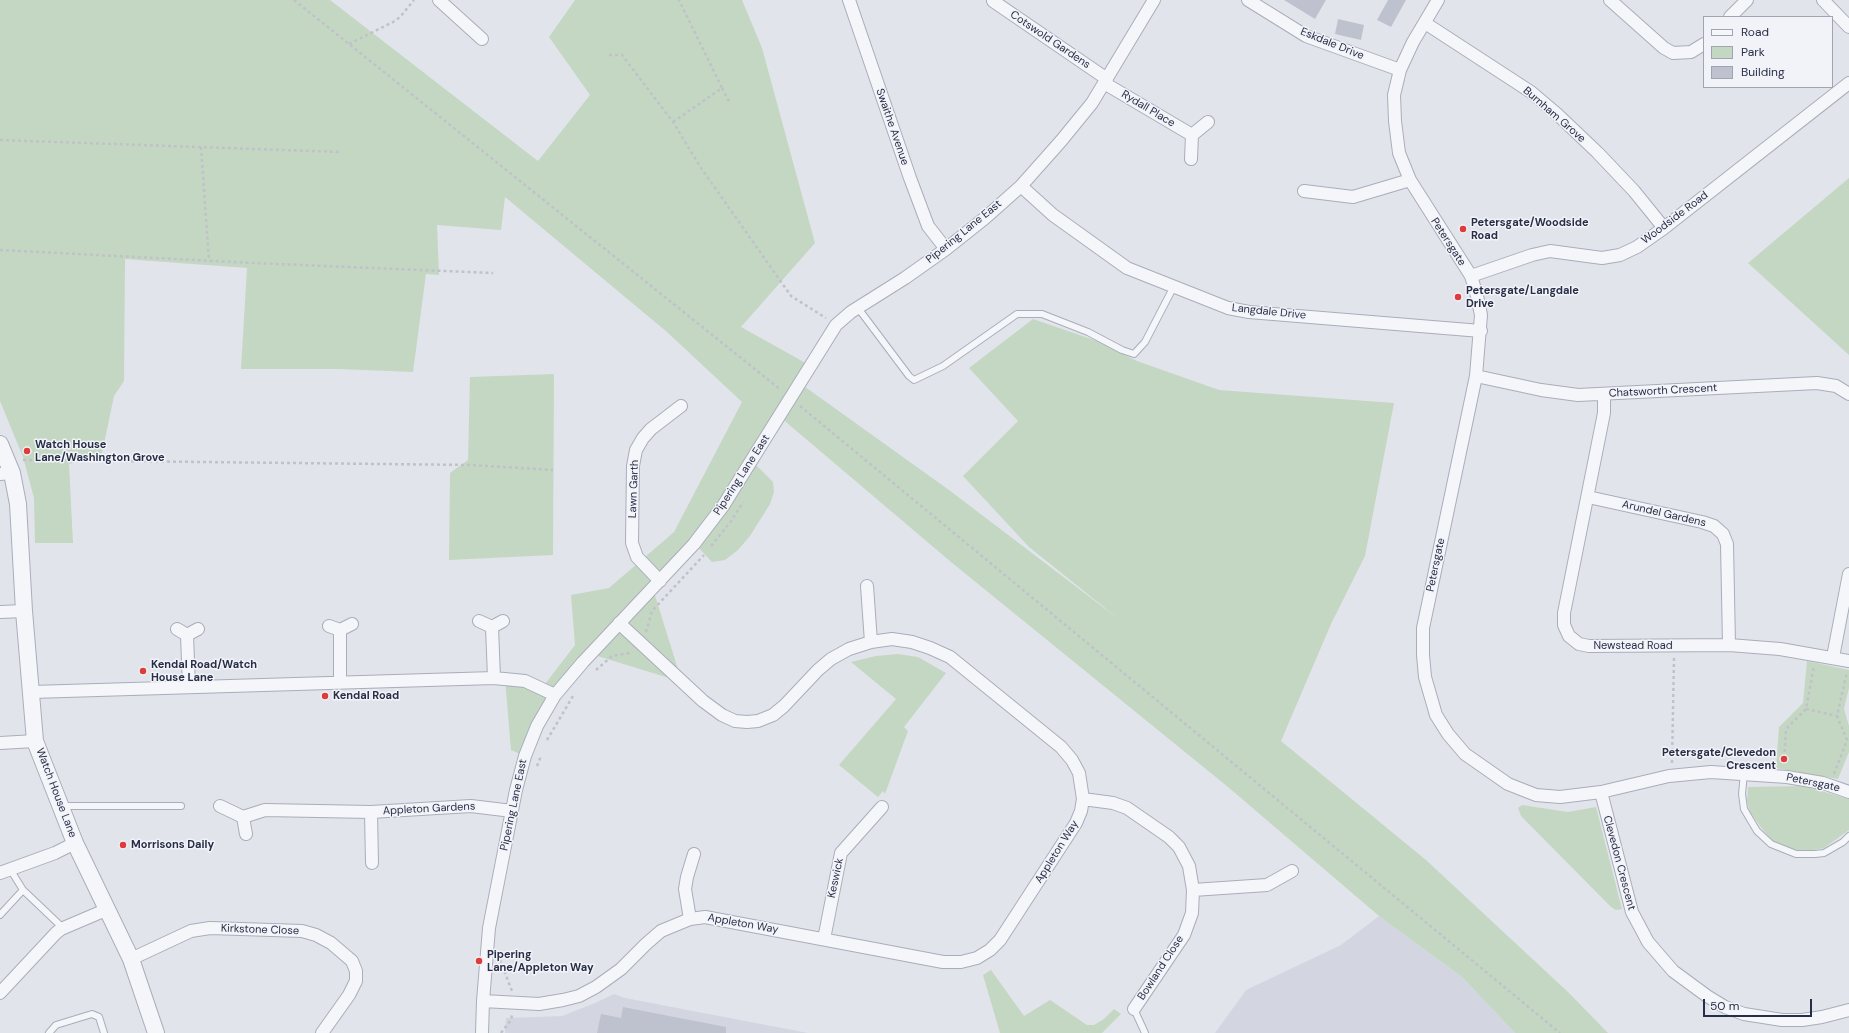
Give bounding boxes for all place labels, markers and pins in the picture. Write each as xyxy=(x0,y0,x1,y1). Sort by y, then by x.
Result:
place label: Petersgate/Woodside Road xyxy=(1471,216,1589,242)
marker: Petersgate/Woodside Road xyxy=(1458,224,1468,234)
place label: Petersgate/Langdale Drive xyxy=(1466,284,1579,310)
marker: Petersgate/Langdale Drive xyxy=(1453,292,1463,302)
place label: Watch House Lane/Washington Grove xyxy=(35,438,165,464)
marker: Watch House Lane/Washington Grove xyxy=(22,446,32,456)
place label: Kendal Road/Watch House Lane xyxy=(151,658,257,684)
marker: Kendal Road/Watch House Lane xyxy=(138,666,148,676)
place label: Kendal Road xyxy=(333,689,399,703)
marker: Kendal Road xyxy=(320,691,330,701)
place label: Petersgate/Clevedon Crescent xyxy=(1662,746,1776,772)
marker: Petersgate/Clevedon Crescent xyxy=(1779,754,1789,764)
place label: Morrisons Daily xyxy=(131,838,214,852)
marker: Morrisons Daily xyxy=(118,840,128,850)
place label: Pipering Lane/Appleton Way xyxy=(487,948,594,974)
marker: Pipering Lane/Appleton Way xyxy=(474,956,484,966)

